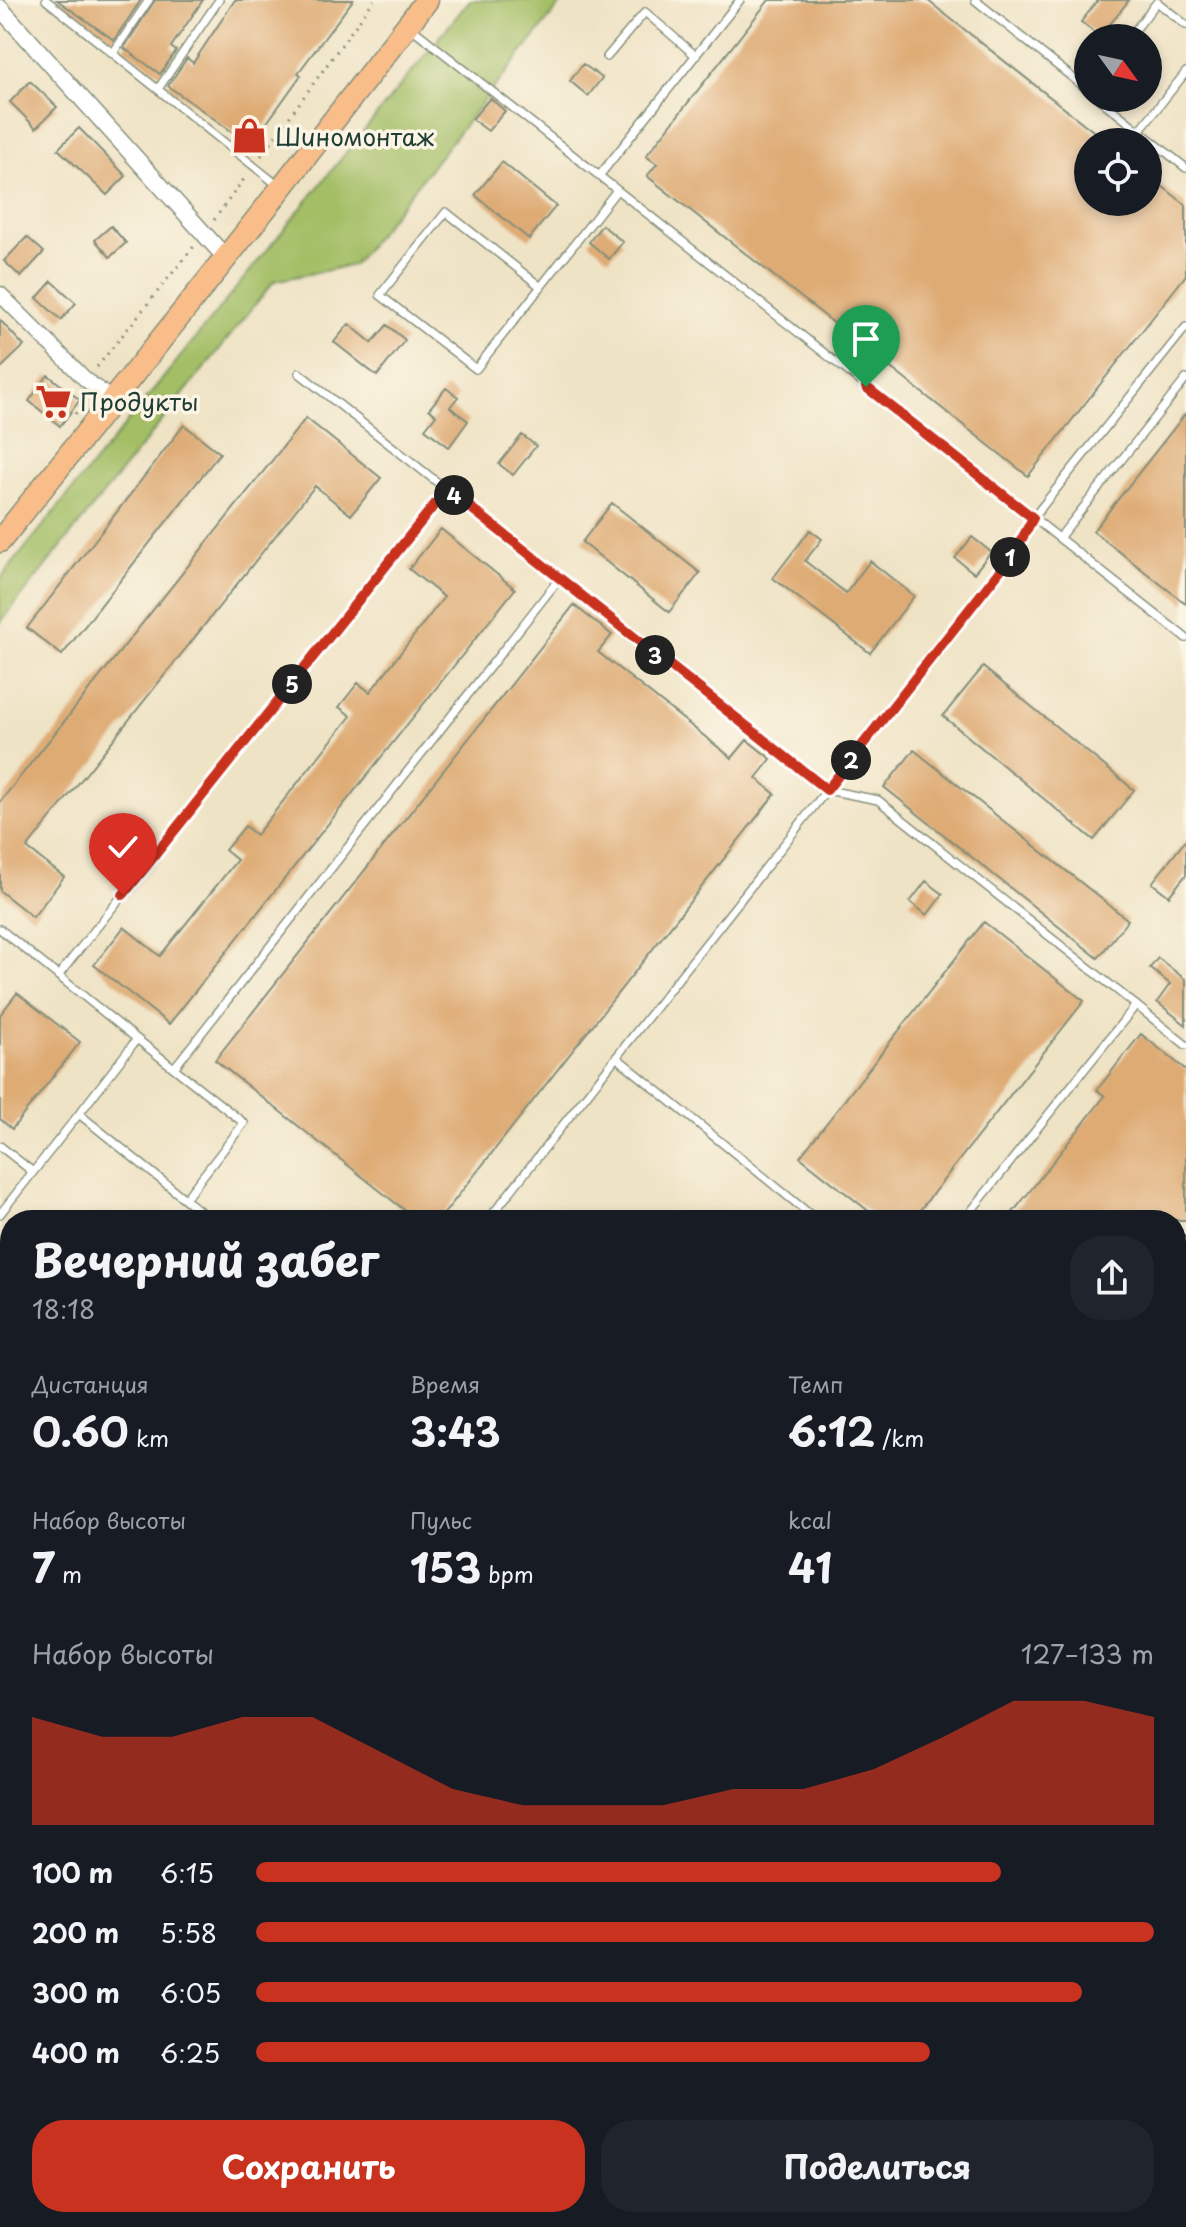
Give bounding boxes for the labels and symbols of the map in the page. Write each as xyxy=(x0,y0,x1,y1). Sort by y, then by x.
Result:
north arrow xyxy=(1074,24,1162,112)
shop icon: Шиномонтаж xyxy=(230,117,268,155)
place label: Шиномонтаж xyxy=(275,118,434,154)
pin xyxy=(832,305,900,387)
supermarket icon: Продукты xyxy=(35,382,73,420)
place label: Продукты xyxy=(80,383,199,419)
pin: 4 xyxy=(434,475,474,515)
pin: 1 xyxy=(990,537,1030,577)
pin: 3 xyxy=(635,635,675,675)
pin: 5 xyxy=(272,664,312,704)
pin: 2 xyxy=(831,740,871,780)
pin xyxy=(89,813,157,895)

